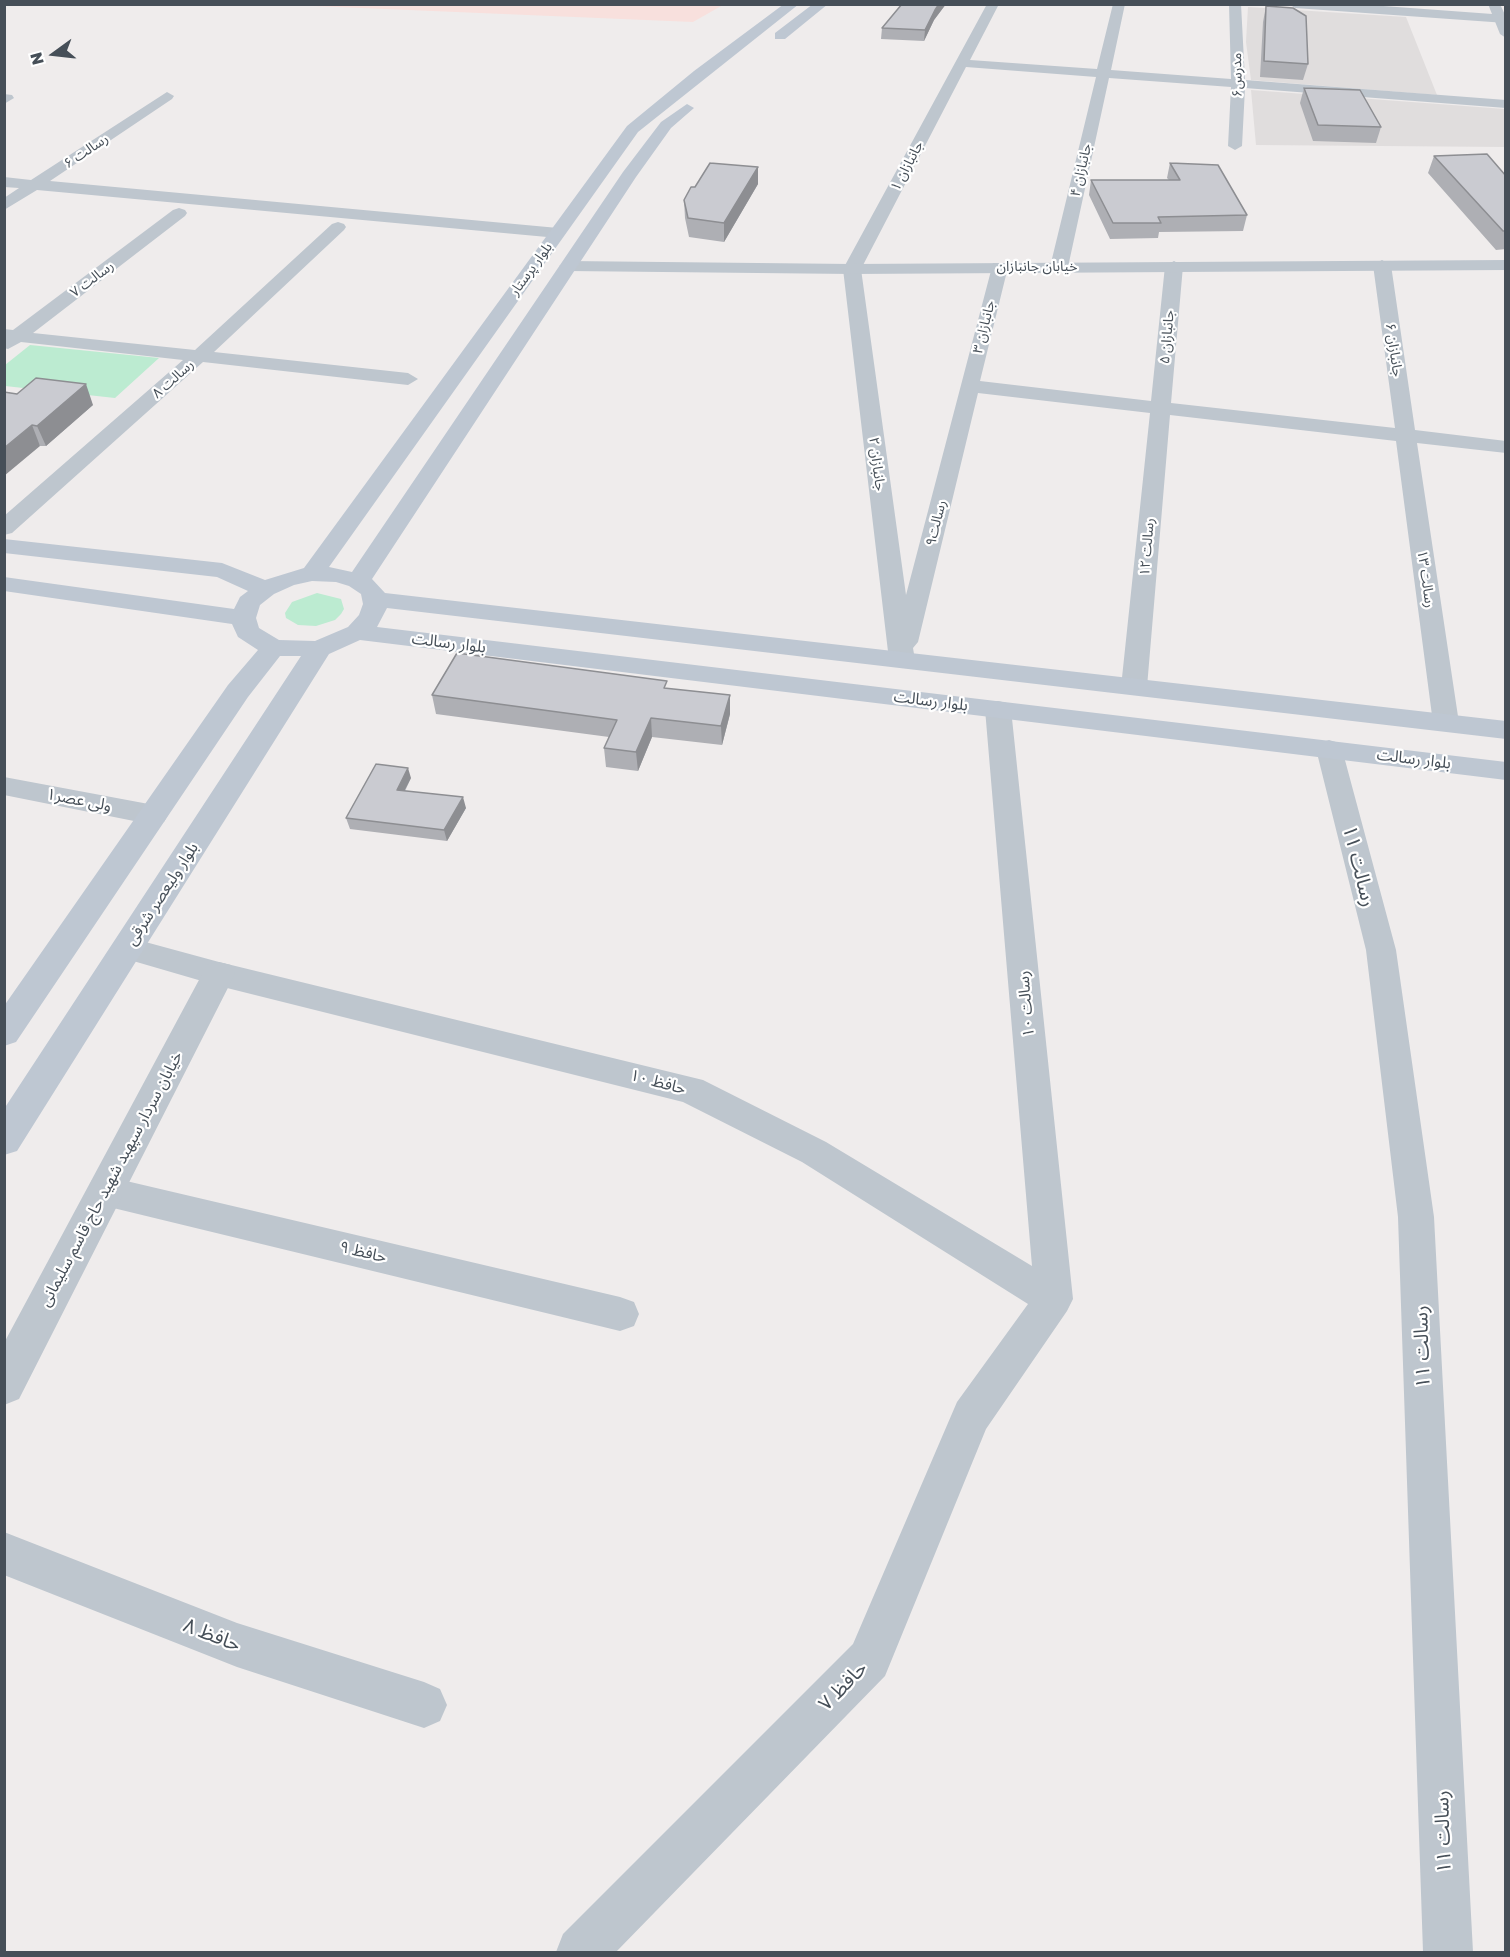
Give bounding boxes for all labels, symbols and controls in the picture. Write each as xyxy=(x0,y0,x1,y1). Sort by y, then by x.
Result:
north arrow xyxy=(24,24,84,84)
text: N xyxy=(25,50,48,67)
street label: مدرس۶ xyxy=(1228,53,1246,97)
street label: رسالت ۶ xyxy=(60,130,112,172)
street label: جانبازان ۱ xyxy=(887,138,927,194)
street label: جانبازان ۴ xyxy=(1067,142,1095,198)
street label: بلوار پرستار xyxy=(506,239,556,299)
street label: رسالت ۷ xyxy=(67,257,117,301)
street label: خیابان جانبازان xyxy=(996,259,1078,275)
street label: جانبازان ۳ xyxy=(969,299,999,355)
street label: جانبازان ۵ xyxy=(1156,309,1178,365)
street label: جانبازان ۶ xyxy=(1382,322,1406,378)
street label: رسالت ۸ xyxy=(149,356,197,402)
street label: جانبازان ۲ xyxy=(865,436,889,492)
street label: رسالت۹ xyxy=(922,498,950,548)
street label: رسالت ۱۲ xyxy=(1136,517,1158,577)
street label: رسالت ۱۳ xyxy=(1414,549,1438,609)
street label: بلوار رسالت xyxy=(411,629,487,657)
street label: بلوار رسالت xyxy=(893,687,969,715)
street label: بلوار رسالت xyxy=(1376,745,1452,773)
street label: ولی عصر۱ xyxy=(45,784,113,816)
street label: رسالت ۱۱ xyxy=(1337,823,1381,909)
street label: بلوار ولیعصر شرقی xyxy=(122,839,202,949)
street label: رسالت ۱۰ xyxy=(1014,970,1038,1038)
street label: خیابان سردار سپهبد شهید حاج قاسم سلیمانی xyxy=(35,1048,187,1310)
street label: حافظ ۱۰ xyxy=(628,1065,688,1099)
street label: حافظ ۹ xyxy=(338,1237,388,1267)
street label: رسالت ۱۱ xyxy=(1409,1305,1435,1389)
street label: حافظ ۸ xyxy=(180,1613,244,1657)
street label: حافظ ۷ xyxy=(814,1656,872,1716)
street label: رسالت ۱۱ xyxy=(1430,1790,1456,1874)

